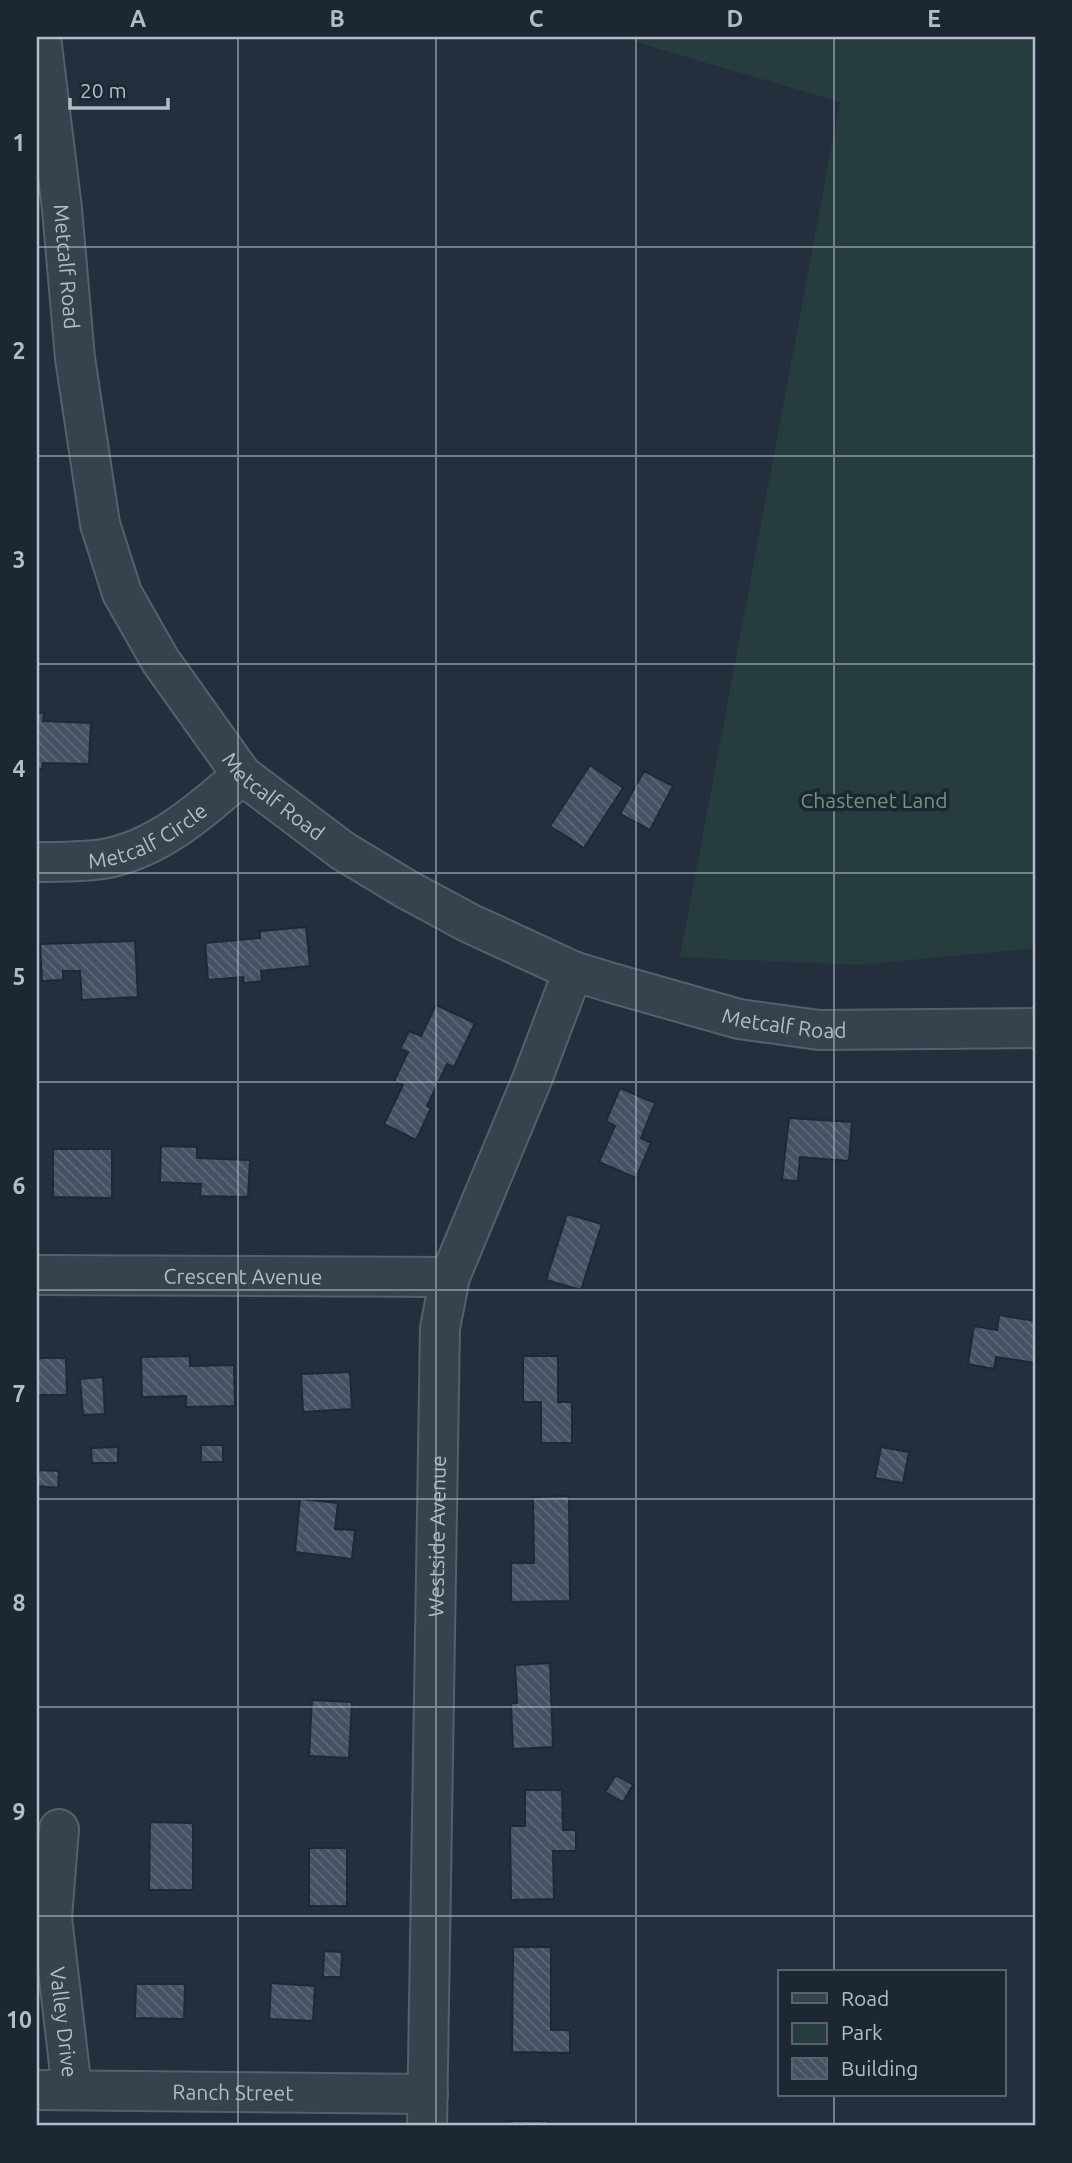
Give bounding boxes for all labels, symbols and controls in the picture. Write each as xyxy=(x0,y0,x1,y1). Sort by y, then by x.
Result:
text: A xyxy=(130,6,146,31)
text: B xyxy=(329,6,345,31)
text: C xyxy=(529,6,544,31)
text: D xyxy=(727,6,743,31)
text: E xyxy=(927,6,941,31)
scale bar xyxy=(70,66,168,110)
text: 20 m xyxy=(80,78,127,102)
text: 1 xyxy=(13,130,25,155)
street label: Metcalf Road xyxy=(50,203,84,330)
text: 2 xyxy=(13,338,25,363)
text: 3 xyxy=(13,547,25,572)
street label: Metcalf Road xyxy=(218,748,329,845)
text: 4 xyxy=(13,756,26,781)
park label: Chastenet Land xyxy=(801,788,948,812)
street label: Metcalf Circle xyxy=(87,798,211,873)
text: 5 xyxy=(13,964,25,989)
street label: Metcalf Road xyxy=(719,1003,847,1043)
text: 6 xyxy=(13,1173,26,1198)
street label: Crescent Avenue xyxy=(164,1264,322,1288)
text: 7 xyxy=(13,1381,25,1406)
street label: Westside Avenue xyxy=(423,1455,450,1617)
text: 8 xyxy=(13,1590,25,1615)
text: 9 xyxy=(13,1799,25,1824)
street label: Valley Drive xyxy=(46,1966,82,2079)
legend xyxy=(778,1970,1006,2096)
text: Road xyxy=(841,1986,889,2010)
text: 10 xyxy=(6,2007,32,2032)
text: Park xyxy=(841,2020,883,2044)
text: Building xyxy=(841,2056,918,2080)
street label: Ranch Street xyxy=(172,2079,294,2105)

